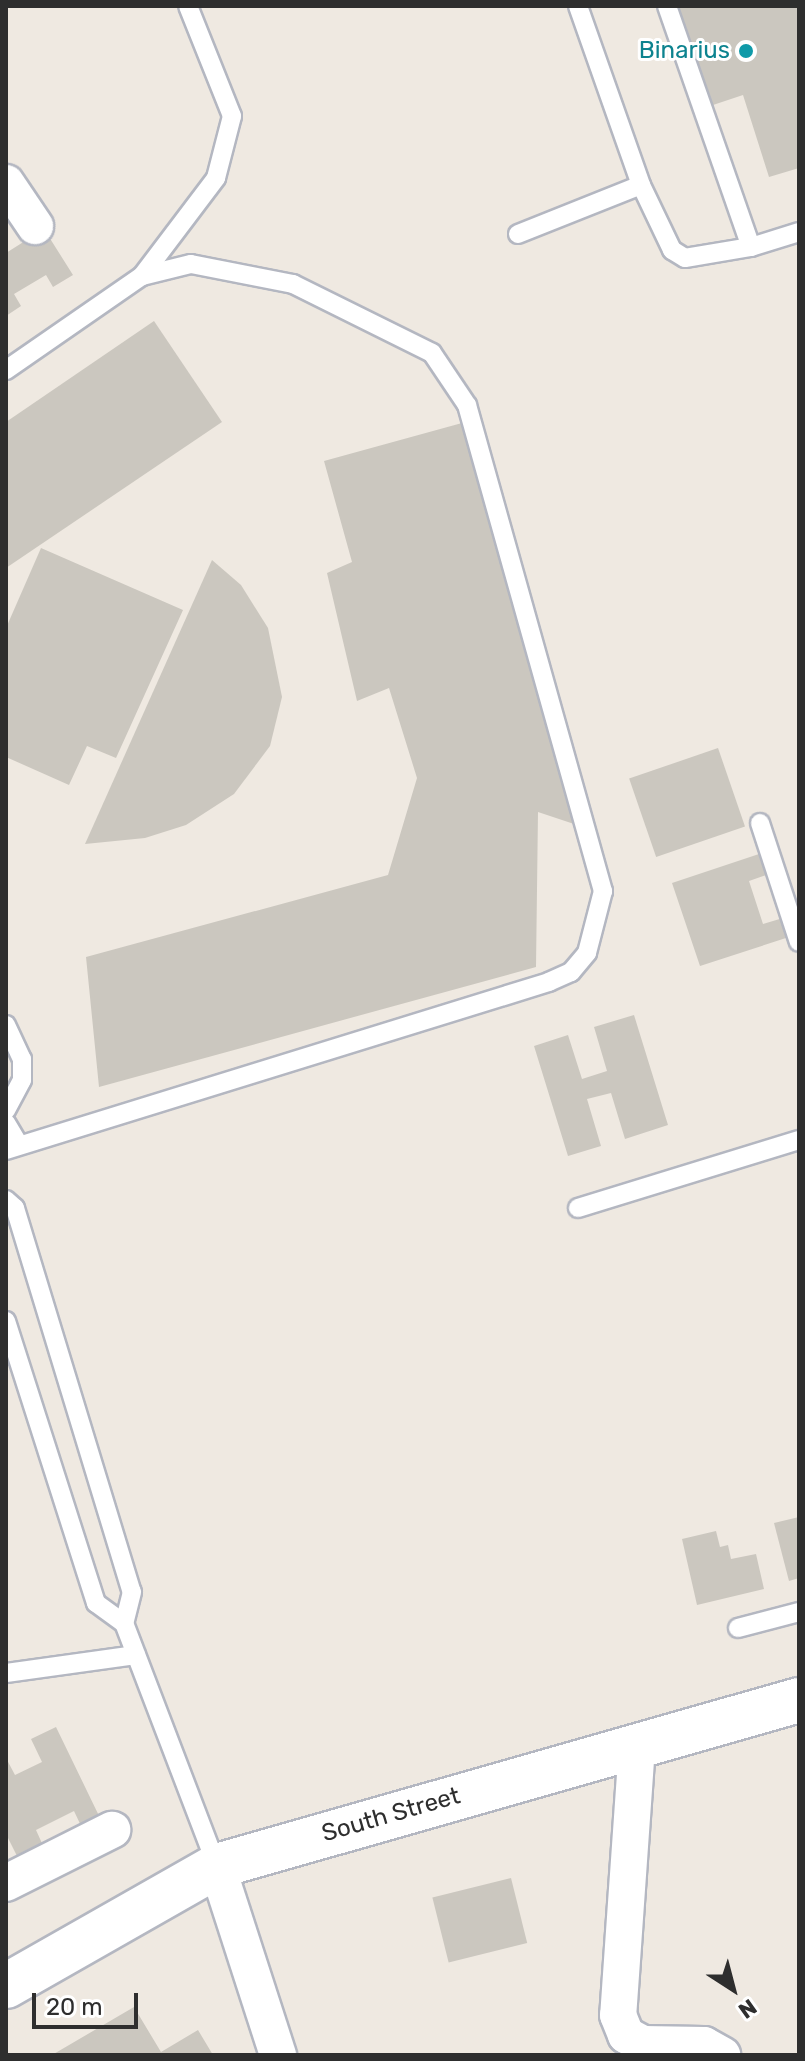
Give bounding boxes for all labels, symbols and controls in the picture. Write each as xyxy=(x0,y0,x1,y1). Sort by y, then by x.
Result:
place label: Binarius xyxy=(639,37,730,65)
marker: Binarius xyxy=(737,42,755,60)
street label: South Street xyxy=(319,1782,463,1848)
north arrow xyxy=(693,1949,773,2029)
scale bar xyxy=(36,1977,142,2027)
text: 20 m xyxy=(46,1993,103,2021)
text: N xyxy=(733,1993,762,2024)

